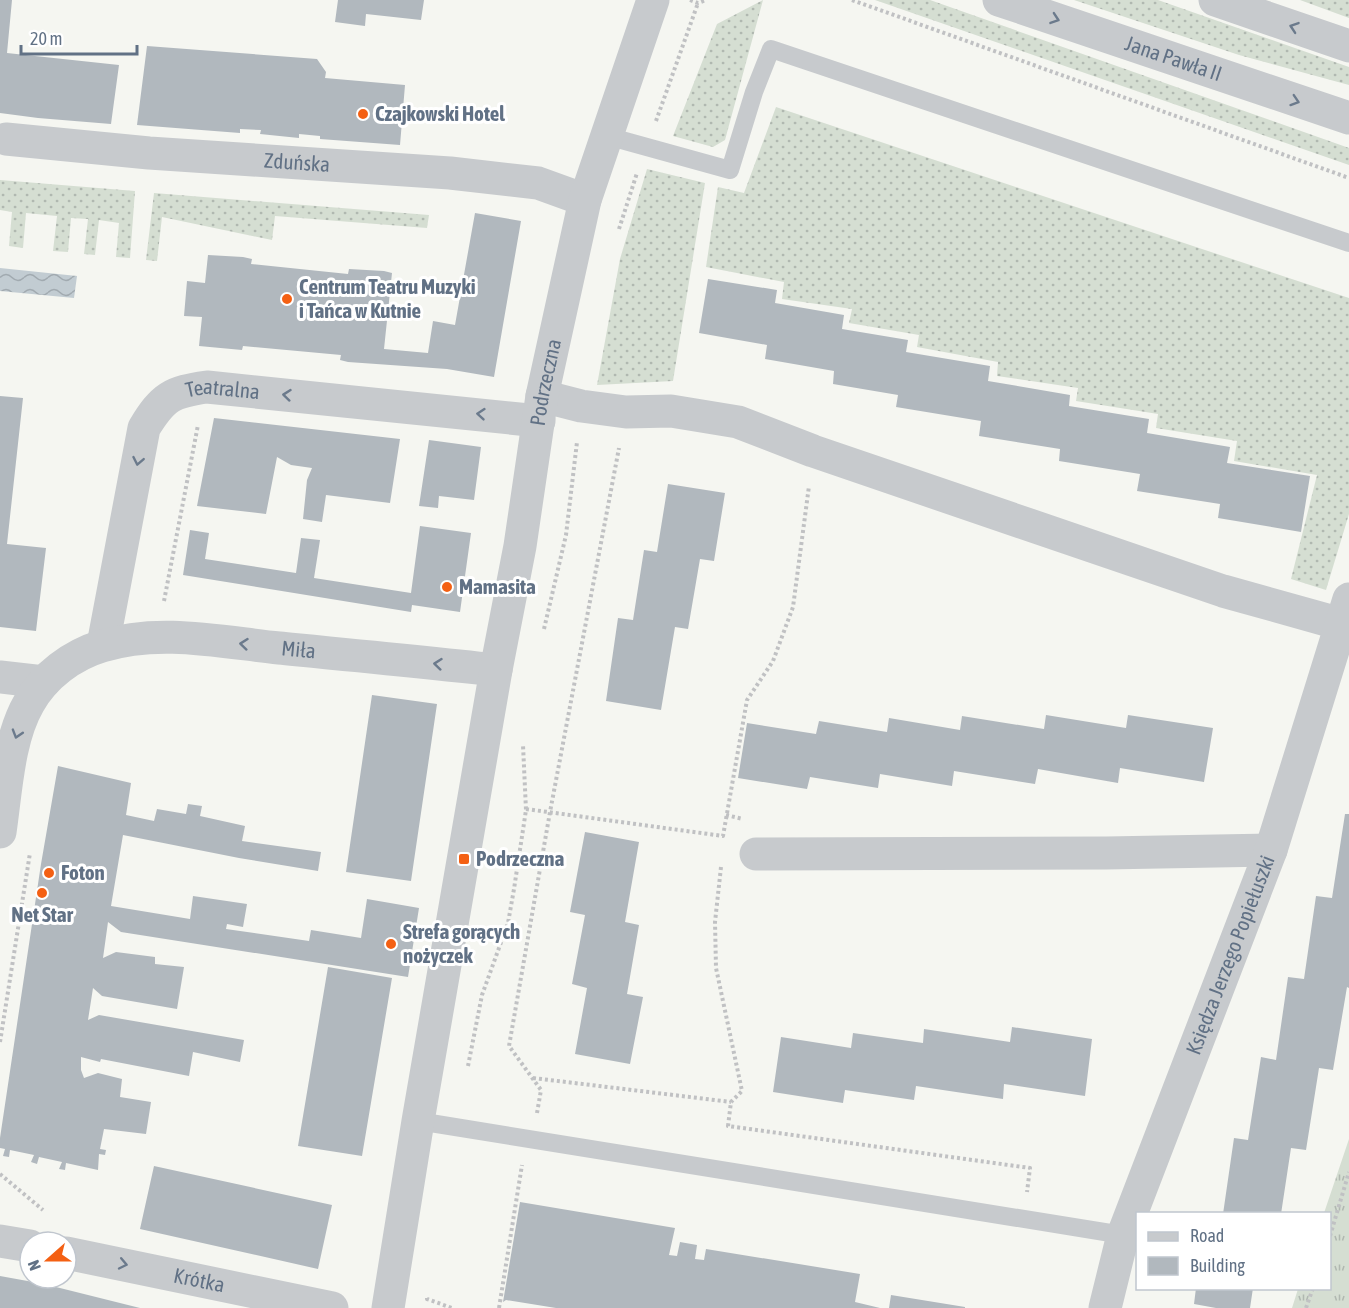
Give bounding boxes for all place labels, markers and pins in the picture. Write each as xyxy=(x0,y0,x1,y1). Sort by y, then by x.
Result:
place label: Czajkowski Hotel xyxy=(375,101,505,125)
marker: Czajkowski Hotel xyxy=(356,107,370,121)
place label: Centrum Teatru Muzyki i Tańca w Kutnie xyxy=(299,274,475,322)
marker: Centrum Teatru Muzyki i Tańca w Kutnie xyxy=(280,292,294,306)
place label: Mamasita xyxy=(459,574,536,598)
marker: Mamasita xyxy=(440,580,454,594)
place label: Podrzeczna xyxy=(476,846,564,870)
marker: Podrzeczna xyxy=(457,852,471,866)
place label: Foton xyxy=(61,860,105,884)
marker: Foton xyxy=(42,866,56,880)
marker: Net Star xyxy=(35,886,49,900)
place label: Net Star xyxy=(11,902,74,926)
place label: Strefa gorących nożyczek xyxy=(403,919,520,967)
marker: Strefa gorących nożyczek xyxy=(384,937,398,951)

